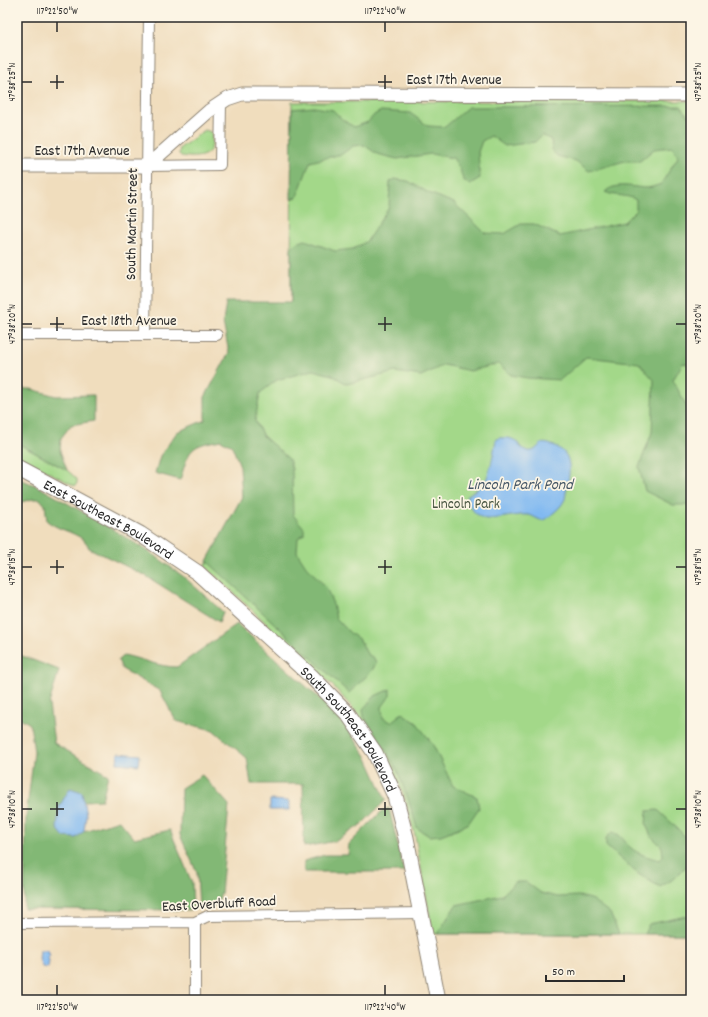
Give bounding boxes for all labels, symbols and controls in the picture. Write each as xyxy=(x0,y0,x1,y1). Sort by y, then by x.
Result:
text: 117°22'50"W xyxy=(36,5,78,19)
text: 117°22'40"W xyxy=(364,5,406,19)
text: 47°38'25"N xyxy=(6,62,20,102)
text: 47°38'25"N xyxy=(692,62,706,102)
street label: East 17th Avenue xyxy=(406,70,502,92)
street label: East 17th Avenue xyxy=(34,141,130,163)
street label: South Martin Street xyxy=(121,167,145,280)
text: 47°38'20"N xyxy=(6,304,20,344)
text: 47°38'20"N xyxy=(692,304,706,344)
street label: East 18th Avenue xyxy=(81,311,177,333)
water label: Lincoln Park Pond xyxy=(467,474,575,497)
street label: East Southeast Boulevard xyxy=(39,475,177,566)
park label: Lincoln Park xyxy=(432,494,500,516)
text: 47°38'15"N xyxy=(6,548,20,585)
text: 47°38'15"N xyxy=(692,548,706,585)
street label: South Southeast Boulevard xyxy=(294,662,401,796)
text: 47°38'10"N xyxy=(6,790,20,828)
text: 47°38'10"N xyxy=(692,790,706,828)
street label: East Overbluff Road xyxy=(161,891,277,919)
scale bar xyxy=(546,957,624,983)
text: 50 m xyxy=(552,964,575,981)
text: 117°22'50"W xyxy=(36,1001,78,1015)
text: 117°22'40"W xyxy=(364,1001,406,1015)

